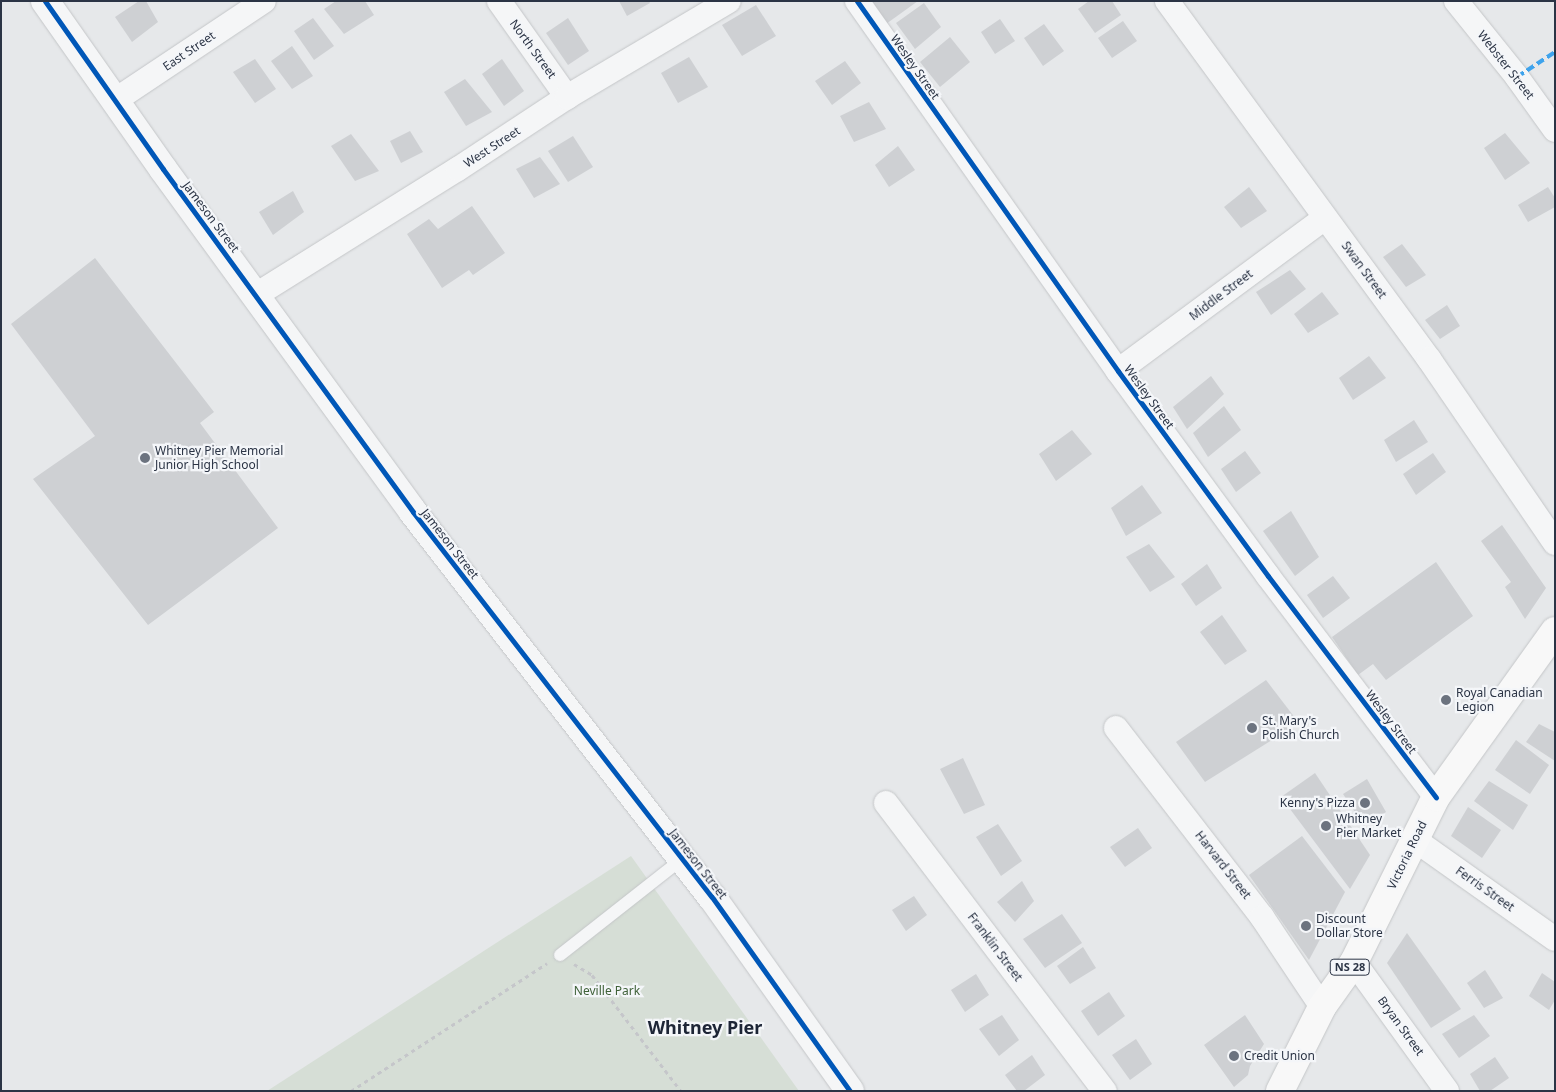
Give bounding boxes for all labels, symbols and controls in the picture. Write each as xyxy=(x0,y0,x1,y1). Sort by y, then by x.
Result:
street label: North Street xyxy=(507,17,559,81)
street label: East Street xyxy=(160,28,218,74)
street label: Webster Street xyxy=(1475,28,1537,102)
street label: Wesley Street xyxy=(887,32,943,102)
street label: West Street xyxy=(461,123,523,171)
street label: Jameson Street xyxy=(180,179,242,255)
street label: Swan Street xyxy=(1339,239,1389,301)
street label: Middle Street xyxy=(1187,267,1255,323)
street label: Wesley Street xyxy=(1121,362,1177,432)
place label: Whitney Pier Memorial Junior High School xyxy=(155,444,283,472)
marker: Whitney Pier Memorial Junior High School xyxy=(139,452,151,464)
street label: Jameson Street xyxy=(418,506,482,582)
place label: Royal Canadian Legion xyxy=(1456,686,1543,714)
street label: Wesley Street xyxy=(1362,687,1420,757)
marker: Royal Canadian Legion xyxy=(1440,694,1452,706)
place label: St. Mary's Polish Church xyxy=(1262,714,1339,742)
marker: St. Mary's Polish Church xyxy=(1246,722,1258,734)
place label: Kenny's Pizza xyxy=(1280,796,1355,810)
marker: Kenny's Pizza xyxy=(1359,797,1371,809)
place label: Whitney Pier Market xyxy=(1336,812,1401,840)
street label: Victoria Road xyxy=(1384,818,1430,892)
marker: Whitney Pier Market xyxy=(1320,820,1332,832)
street label: Jameson Street xyxy=(666,826,730,902)
street label: Harvard Street xyxy=(1192,828,1254,902)
street label: Ferris Street xyxy=(1453,863,1517,915)
street label: Franklin Street xyxy=(965,910,1025,984)
place label: Discount Dollar Store xyxy=(1316,912,1383,940)
marker: Discount Dollar Store xyxy=(1300,920,1312,932)
road number: NS 28 xyxy=(1329,959,1371,976)
park label: Neville Park xyxy=(574,984,640,998)
street label: Bryan Street xyxy=(1375,994,1427,1058)
district label: Whitney Pier xyxy=(648,1016,762,1038)
place label: Credit Union xyxy=(1244,1049,1315,1063)
marker: Credit Union xyxy=(1228,1050,1240,1062)

